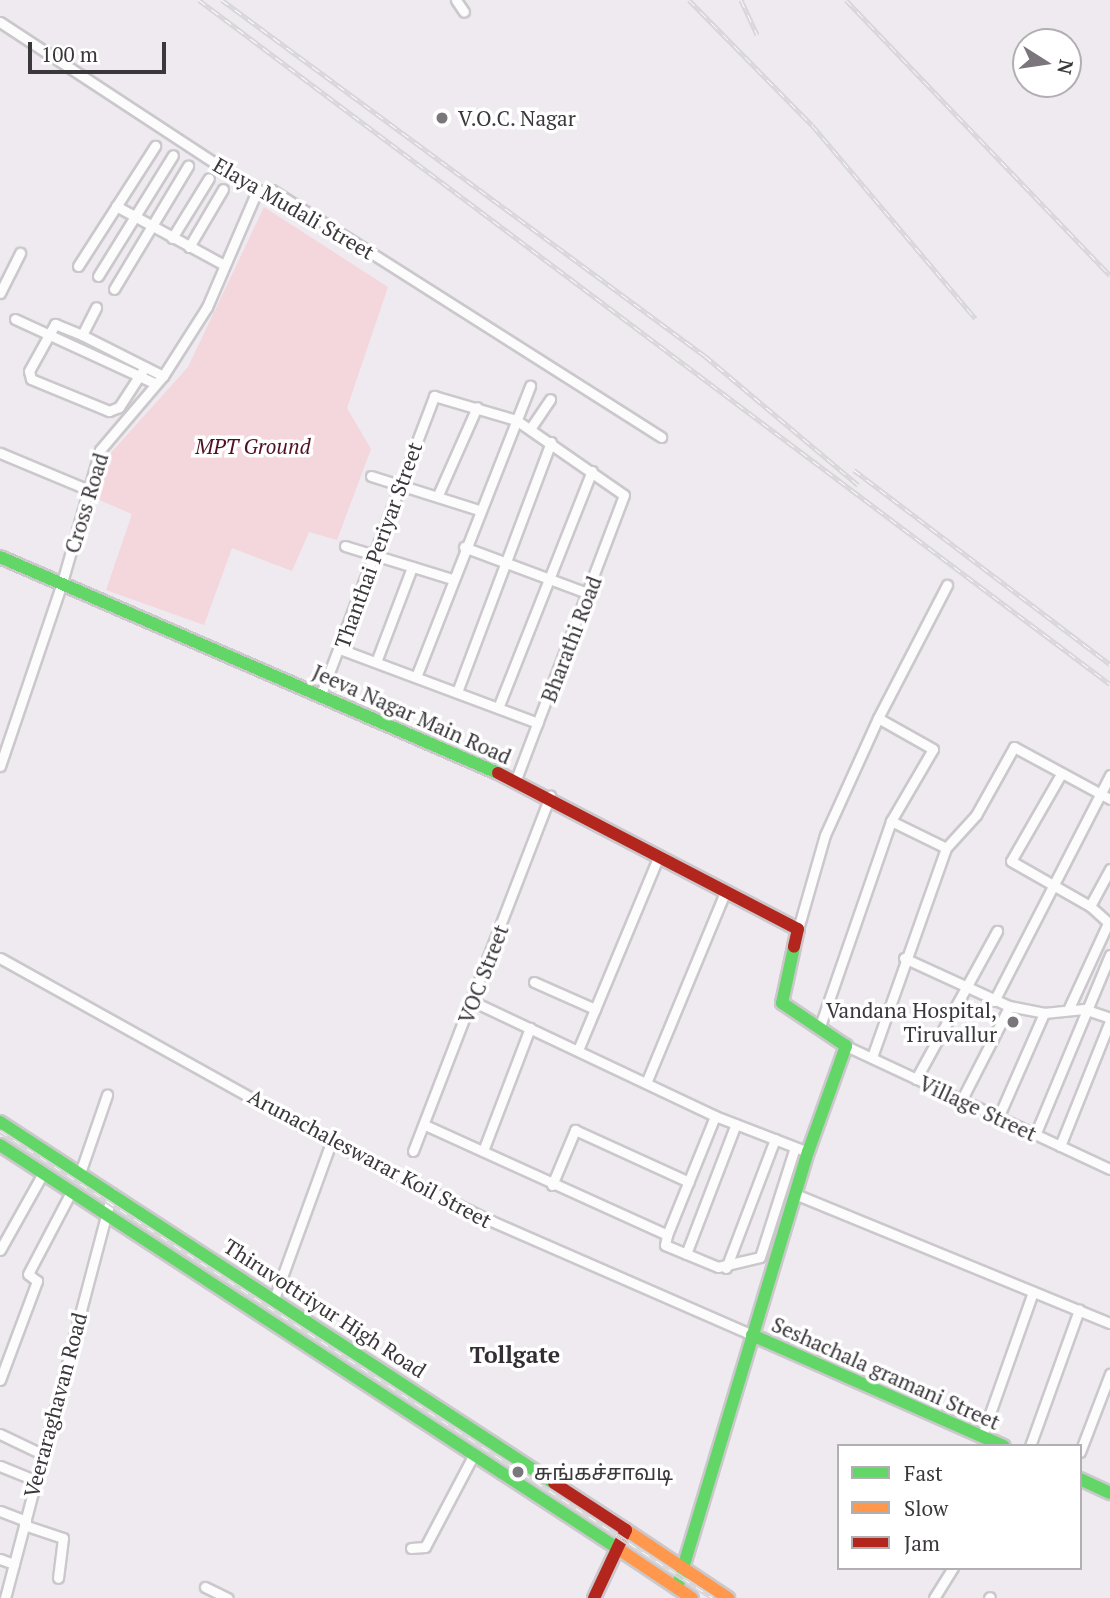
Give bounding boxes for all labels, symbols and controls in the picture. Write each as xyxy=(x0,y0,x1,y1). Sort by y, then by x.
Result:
scale bar xyxy=(32,28,170,72)
north arrow xyxy=(1012,28,1082,98)
text: 100 m xyxy=(41,40,98,68)
text: N xyxy=(1052,57,1080,77)
place label: V.O.C. Nagar xyxy=(458,105,577,131)
marker: V.O.C. Nagar xyxy=(432,108,452,128)
street label: Elaya Mudali Street xyxy=(209,152,379,264)
park label: MPT Ground xyxy=(195,433,311,459)
street label: Thanthai Periyar Street xyxy=(329,438,427,652)
street label: Cross Road xyxy=(59,450,113,556)
street label: Bharathi Road xyxy=(535,572,607,706)
street label: Jeeva Nagar Main Road xyxy=(309,659,515,769)
street label: VOC Street xyxy=(453,921,513,1027)
place label: Vandana Hospital, Tiruvallur xyxy=(826,997,997,1047)
marker: Vandana Hospital, Tiruvallur xyxy=(1003,1012,1023,1032)
street label: Village Street xyxy=(915,1070,1041,1146)
street label: Arunachaleswarar Koil Street xyxy=(244,1083,496,1233)
street label: Thiruvottriyur High Road xyxy=(219,1233,431,1383)
street label: Veeraraghavan Road xyxy=(18,1310,92,1500)
street label: Seshachala gramani Street xyxy=(768,1311,1004,1435)
district label: Tollgate xyxy=(470,1341,560,1369)
legend xyxy=(837,1444,1082,1570)
place label: சுங்கச்சாவடி xyxy=(534,1459,673,1485)
text: Fast xyxy=(904,1459,943,1487)
marker: சுங்கச்சாவடி xyxy=(508,1462,528,1482)
text: Slow xyxy=(904,1494,948,1522)
text: Jam xyxy=(904,1529,940,1557)

